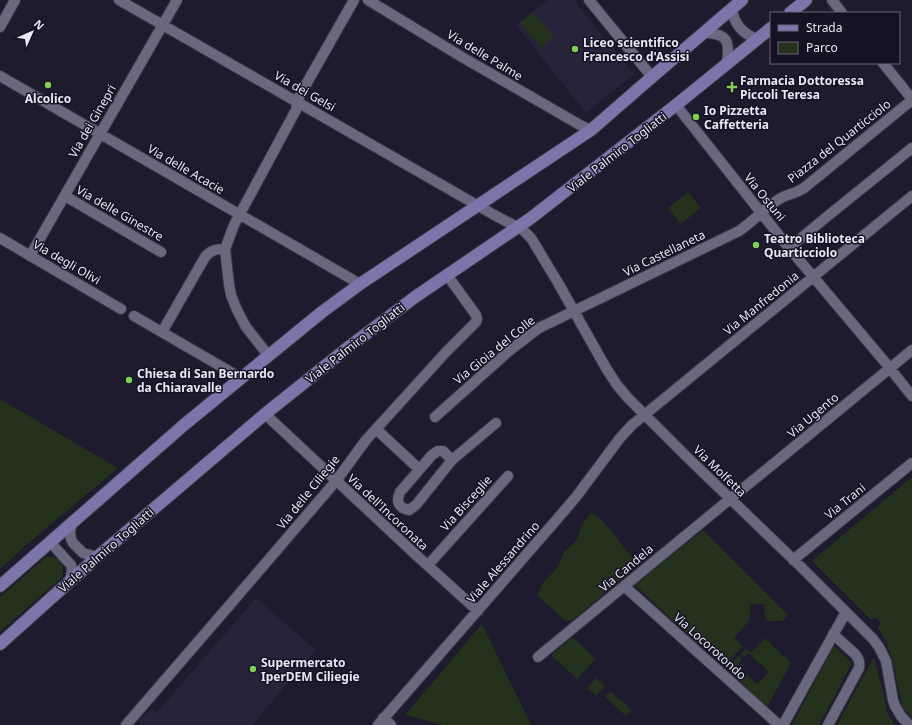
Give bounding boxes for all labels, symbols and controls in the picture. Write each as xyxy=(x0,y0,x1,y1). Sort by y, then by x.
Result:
north arrow xyxy=(12,12,52,52)
legend xyxy=(770,12,900,64)
text: N xyxy=(31,16,48,33)
text: Strada xyxy=(806,19,842,36)
street label: Via delle Palme xyxy=(444,26,526,84)
place label: Liceo scientifico Francesco d'Assisi xyxy=(583,34,689,65)
text: Parco xyxy=(806,39,838,56)
marker: Liceo scientifico Francesco d'Assisi xyxy=(570,44,580,54)
street label: Via dei Gelsi xyxy=(271,67,339,115)
place label: Farmacia Dottoressa Piccoli Teresa xyxy=(740,72,864,103)
marker: Alcolico xyxy=(43,80,53,90)
street label: Via dei Ginepri xyxy=(64,81,120,161)
marker: Farmacia Dottoressa Piccoli Teresa xyxy=(727,82,737,92)
place label: Alcolico xyxy=(25,90,71,107)
street label: Piazza del Quarticciolo xyxy=(784,95,894,187)
place label: Io Pizzetta Caffetteria xyxy=(704,102,769,133)
street label: Viale Palmiro Togliatti xyxy=(564,108,670,196)
marker: Io Pizzetta Caffetteria xyxy=(691,112,701,122)
street label: Via delle Acacie xyxy=(144,140,228,198)
street label: Via Ostuni xyxy=(740,169,790,225)
street label: Via delle Ginestre xyxy=(73,181,167,245)
street label: Via Castellaneta xyxy=(620,226,708,280)
place label: Teatro Biblioteca Quarticciolo xyxy=(764,230,865,261)
street label: Via degli Olivi xyxy=(30,236,104,288)
marker: Teatro Biblioteca Quarticciolo xyxy=(751,240,761,250)
street label: Via Manfredonia xyxy=(720,267,802,339)
street label: Viale Palmiro Togliatti xyxy=(302,299,408,387)
street label: Via Gioia del Colle xyxy=(450,312,539,388)
place label: Chiesa di San Bernardo da Chiaravalle xyxy=(137,365,274,396)
marker: Chiesa di San Bernardo da Chiaravalle xyxy=(124,375,134,385)
street label: Via Ugento xyxy=(784,389,842,441)
street label: Via Molfetta xyxy=(690,441,750,501)
street label: Via delle Ciliegie xyxy=(273,451,343,533)
street label: Via dell'Incoronata xyxy=(344,470,432,554)
street label: Via Bisceglie xyxy=(436,471,496,535)
street label: Via Trani xyxy=(821,479,869,523)
street label: Viale Palmiro Togliatti xyxy=(55,504,157,596)
street label: Viale Alessandrino xyxy=(463,517,543,607)
street label: Via Candela xyxy=(595,540,657,596)
street label: Via Locorotondo xyxy=(670,609,750,683)
place label: Supermercato IperDEM Ciliegie xyxy=(261,654,360,685)
marker: Supermercato IperDEM Ciliegie xyxy=(248,664,258,674)

